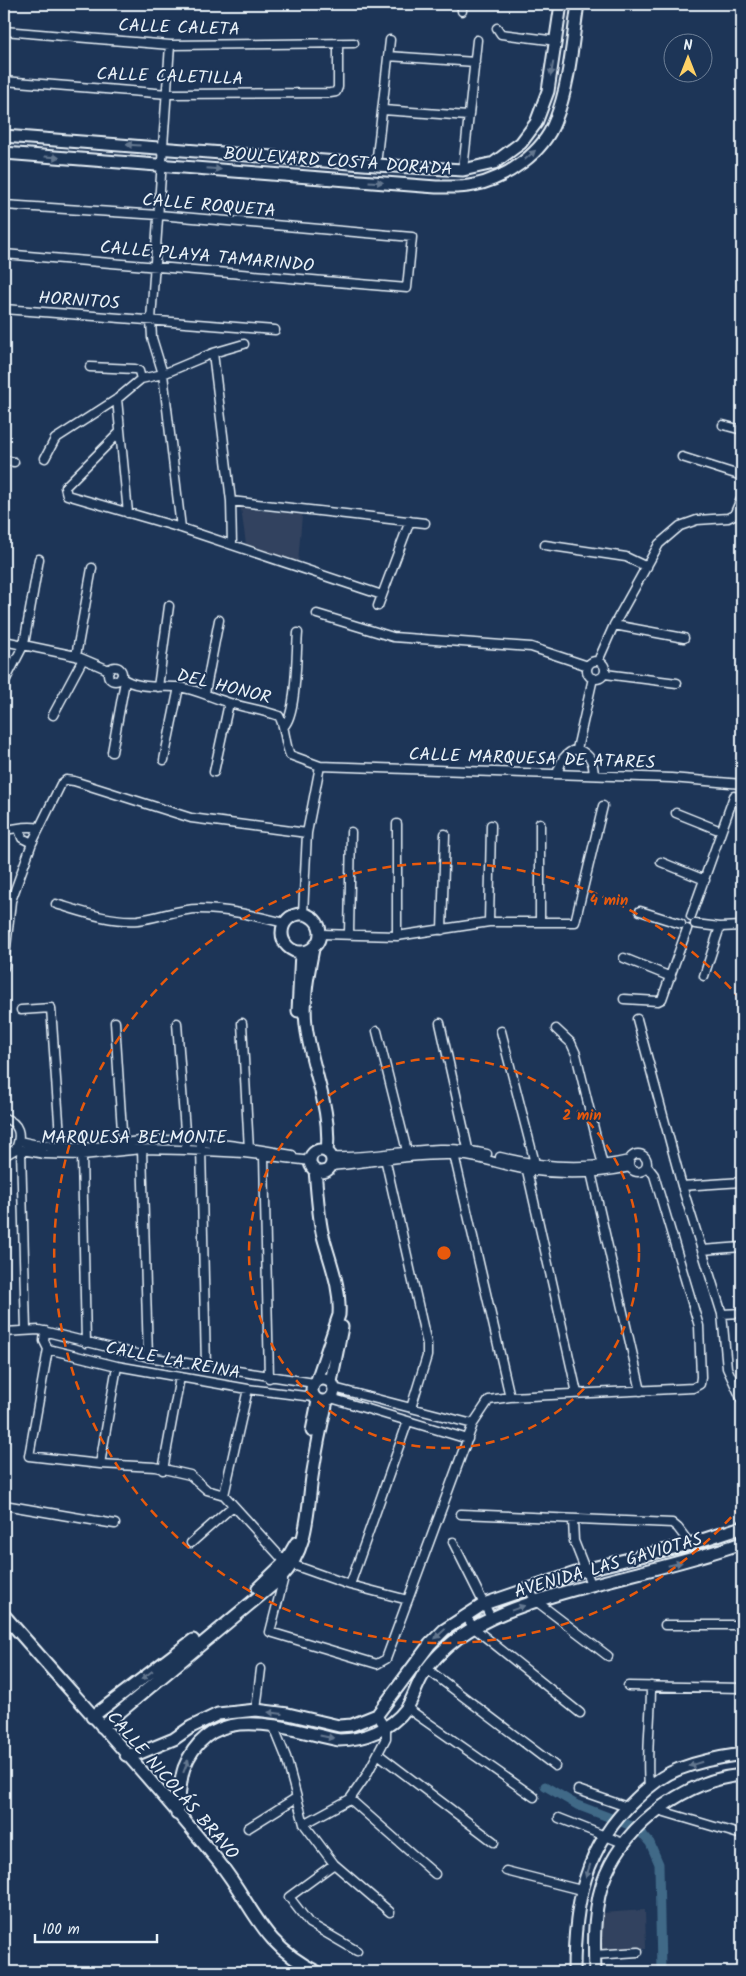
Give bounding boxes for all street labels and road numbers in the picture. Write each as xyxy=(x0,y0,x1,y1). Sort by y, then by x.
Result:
street label: CALLE CALETA xyxy=(118,12,240,45)
street label: CALLE CALETILLA xyxy=(96,60,244,95)
street label: BOULEVARD COSTA DORADA xyxy=(223,140,453,185)
street label: CALLE ROQUETA xyxy=(141,186,277,227)
street label: CALLE PLAYA TAMARINDO xyxy=(99,234,315,281)
street label: HORNITOS xyxy=(37,284,121,319)
street label: DEL HONOR xyxy=(174,662,274,713)
street label: CALLE MARQUESA DE ATARES xyxy=(408,741,656,778)
street label: MARQUESA BELMONTE xyxy=(41,1124,227,1153)
street label: CALLE LA REINA xyxy=(103,1334,243,1389)
street label: AVENIDA LAS GAVIOTAS xyxy=(511,1526,706,1607)
street label: CALLE NICOLÁS BRAVO xyxy=(99,1705,245,1867)

